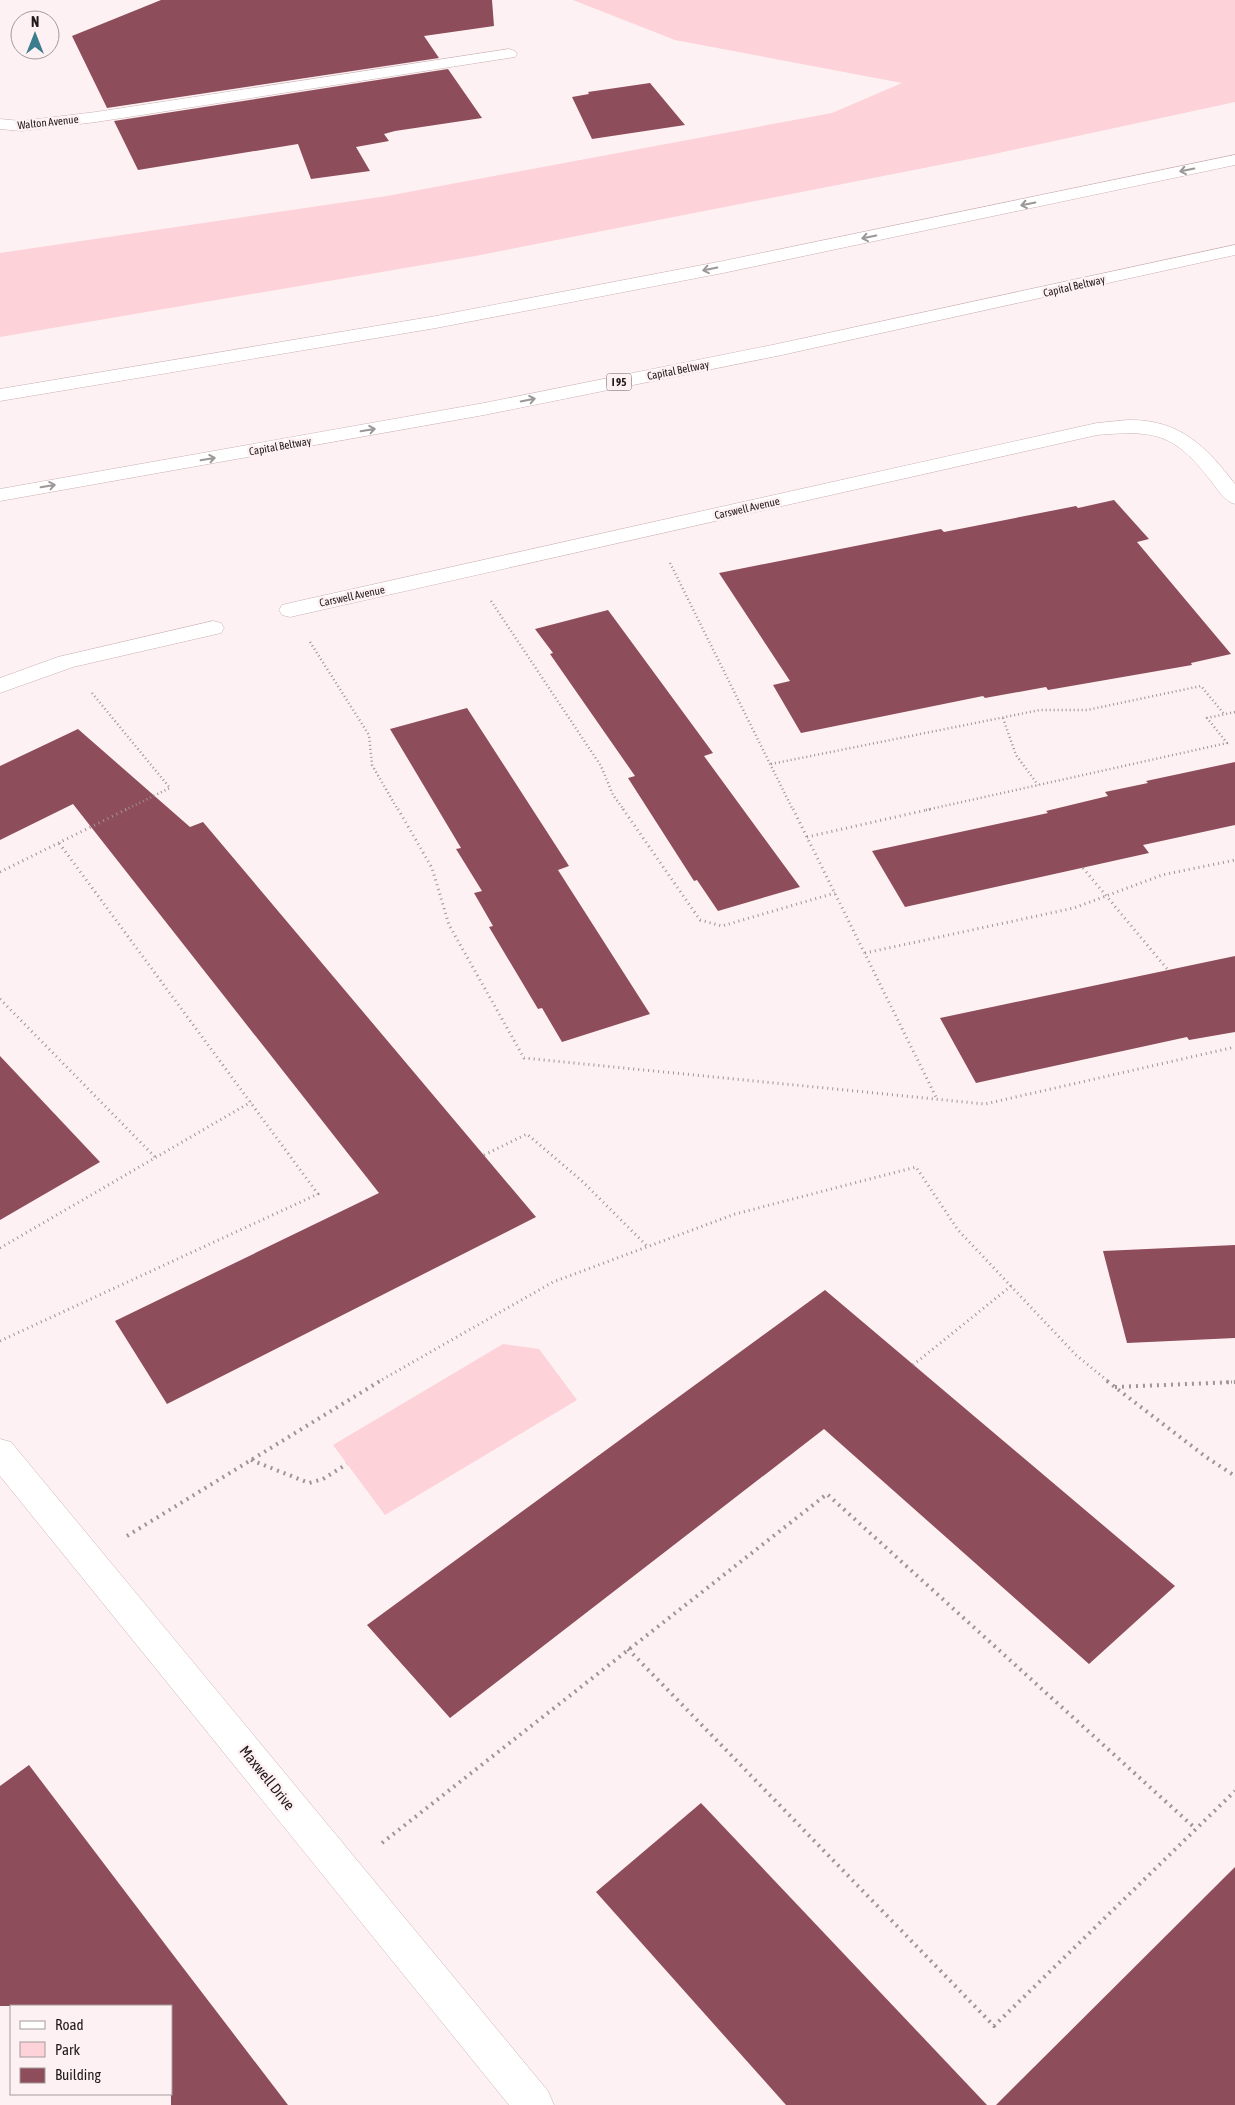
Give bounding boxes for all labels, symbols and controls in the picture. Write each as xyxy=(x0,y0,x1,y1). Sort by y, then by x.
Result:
north arrow xyxy=(10,10,60,60)
text: N xyxy=(31,14,39,30)
street label: Walton Avenue xyxy=(17,113,79,131)
one-way arrow xyxy=(1180,166,1196,175)
one-way arrow xyxy=(1021,200,1037,209)
one-way arrow xyxy=(862,233,878,242)
one-way arrow xyxy=(702,265,718,275)
street label: Capital Beltway xyxy=(1042,273,1106,299)
street label: Capital Beltway xyxy=(646,358,710,382)
road number: I 95 xyxy=(606,374,632,391)
one-way arrow xyxy=(519,395,535,404)
one-way arrow xyxy=(360,424,376,434)
street label: Capital Beltway xyxy=(248,435,312,457)
one-way arrow xyxy=(200,453,216,463)
one-way arrow xyxy=(40,481,56,491)
street label: Carswell Avenue xyxy=(713,495,781,521)
street label: Carswell Avenue xyxy=(318,583,386,609)
street label: Maxwell Drive xyxy=(236,1742,299,1813)
legend xyxy=(10,2005,172,2095)
text: Road xyxy=(55,2016,84,2033)
text: Park xyxy=(55,2041,80,2058)
text: Building xyxy=(55,2066,101,2083)

